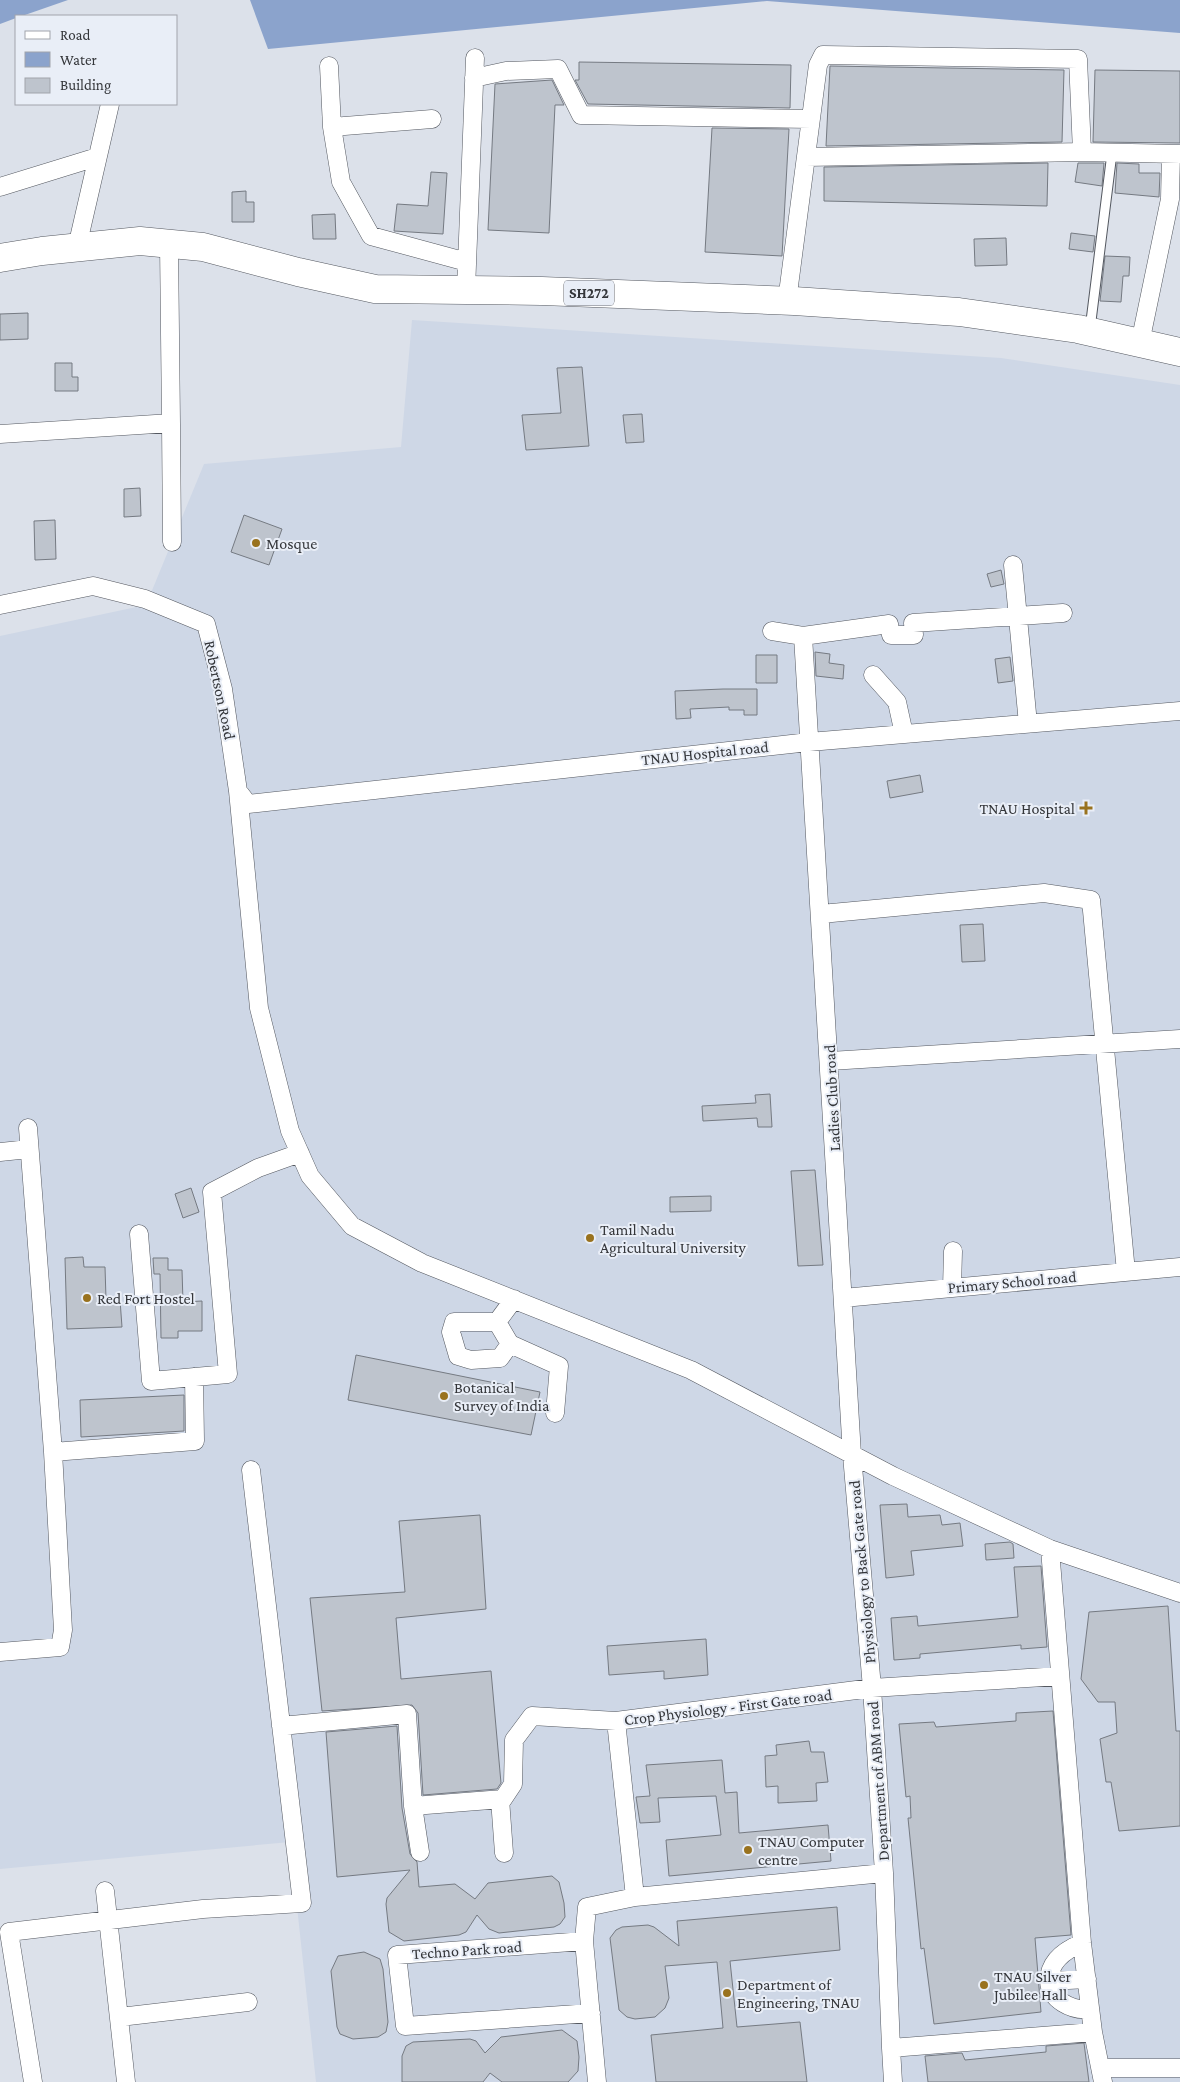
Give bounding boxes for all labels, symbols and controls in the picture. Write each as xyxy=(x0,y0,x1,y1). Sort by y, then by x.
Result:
legend xyxy=(15,15,178,105)
text: Road xyxy=(60,27,91,43)
text: Water xyxy=(60,52,97,68)
text: Building xyxy=(60,77,111,94)
road number: SH272 xyxy=(564,280,614,306)
place label: Mosque xyxy=(266,535,317,553)
marker: Mosque xyxy=(250,537,262,549)
street label: Robertson Road xyxy=(201,639,239,742)
street label: TNAU Hospital road xyxy=(641,738,770,769)
place label: TNAU Hospital xyxy=(979,800,1075,818)
marker: TNAU Hospital xyxy=(1079,801,1093,815)
street label: Ladies Club road xyxy=(821,1044,843,1152)
place label: Tamil Nadu Agricultural University xyxy=(600,1221,746,1257)
marker: Tamil Nadu Agricultural University xyxy=(584,1232,596,1244)
street label: Primary School road xyxy=(947,1268,1078,1297)
place label: Red Fort Hostel xyxy=(97,1290,195,1307)
marker: Red Fort Hostel xyxy=(81,1292,93,1304)
place label: Botanical Survey of India xyxy=(454,1379,550,1415)
marker: Botanical Survey of India xyxy=(438,1390,450,1402)
street label: Physiology to Back Gate road xyxy=(845,1479,879,1664)
street label: Crop Physiology - First Gate road xyxy=(623,1686,834,1729)
street label: Department of ABM road xyxy=(864,1700,893,1861)
place label: TNAU Computer centre xyxy=(758,1833,865,1868)
marker: TNAU Computer centre xyxy=(742,1844,754,1856)
street label: Techno Park road xyxy=(411,1938,523,1962)
place label: TNAU Silver Jubilee Hall xyxy=(992,1968,1072,2004)
place label: Department of Engineering, TNAU xyxy=(737,1976,860,2012)
marker: TNAU Silver Jubilee Hall xyxy=(978,1979,990,1991)
marker: Department of Engineering, TNAU xyxy=(721,1987,733,1999)

